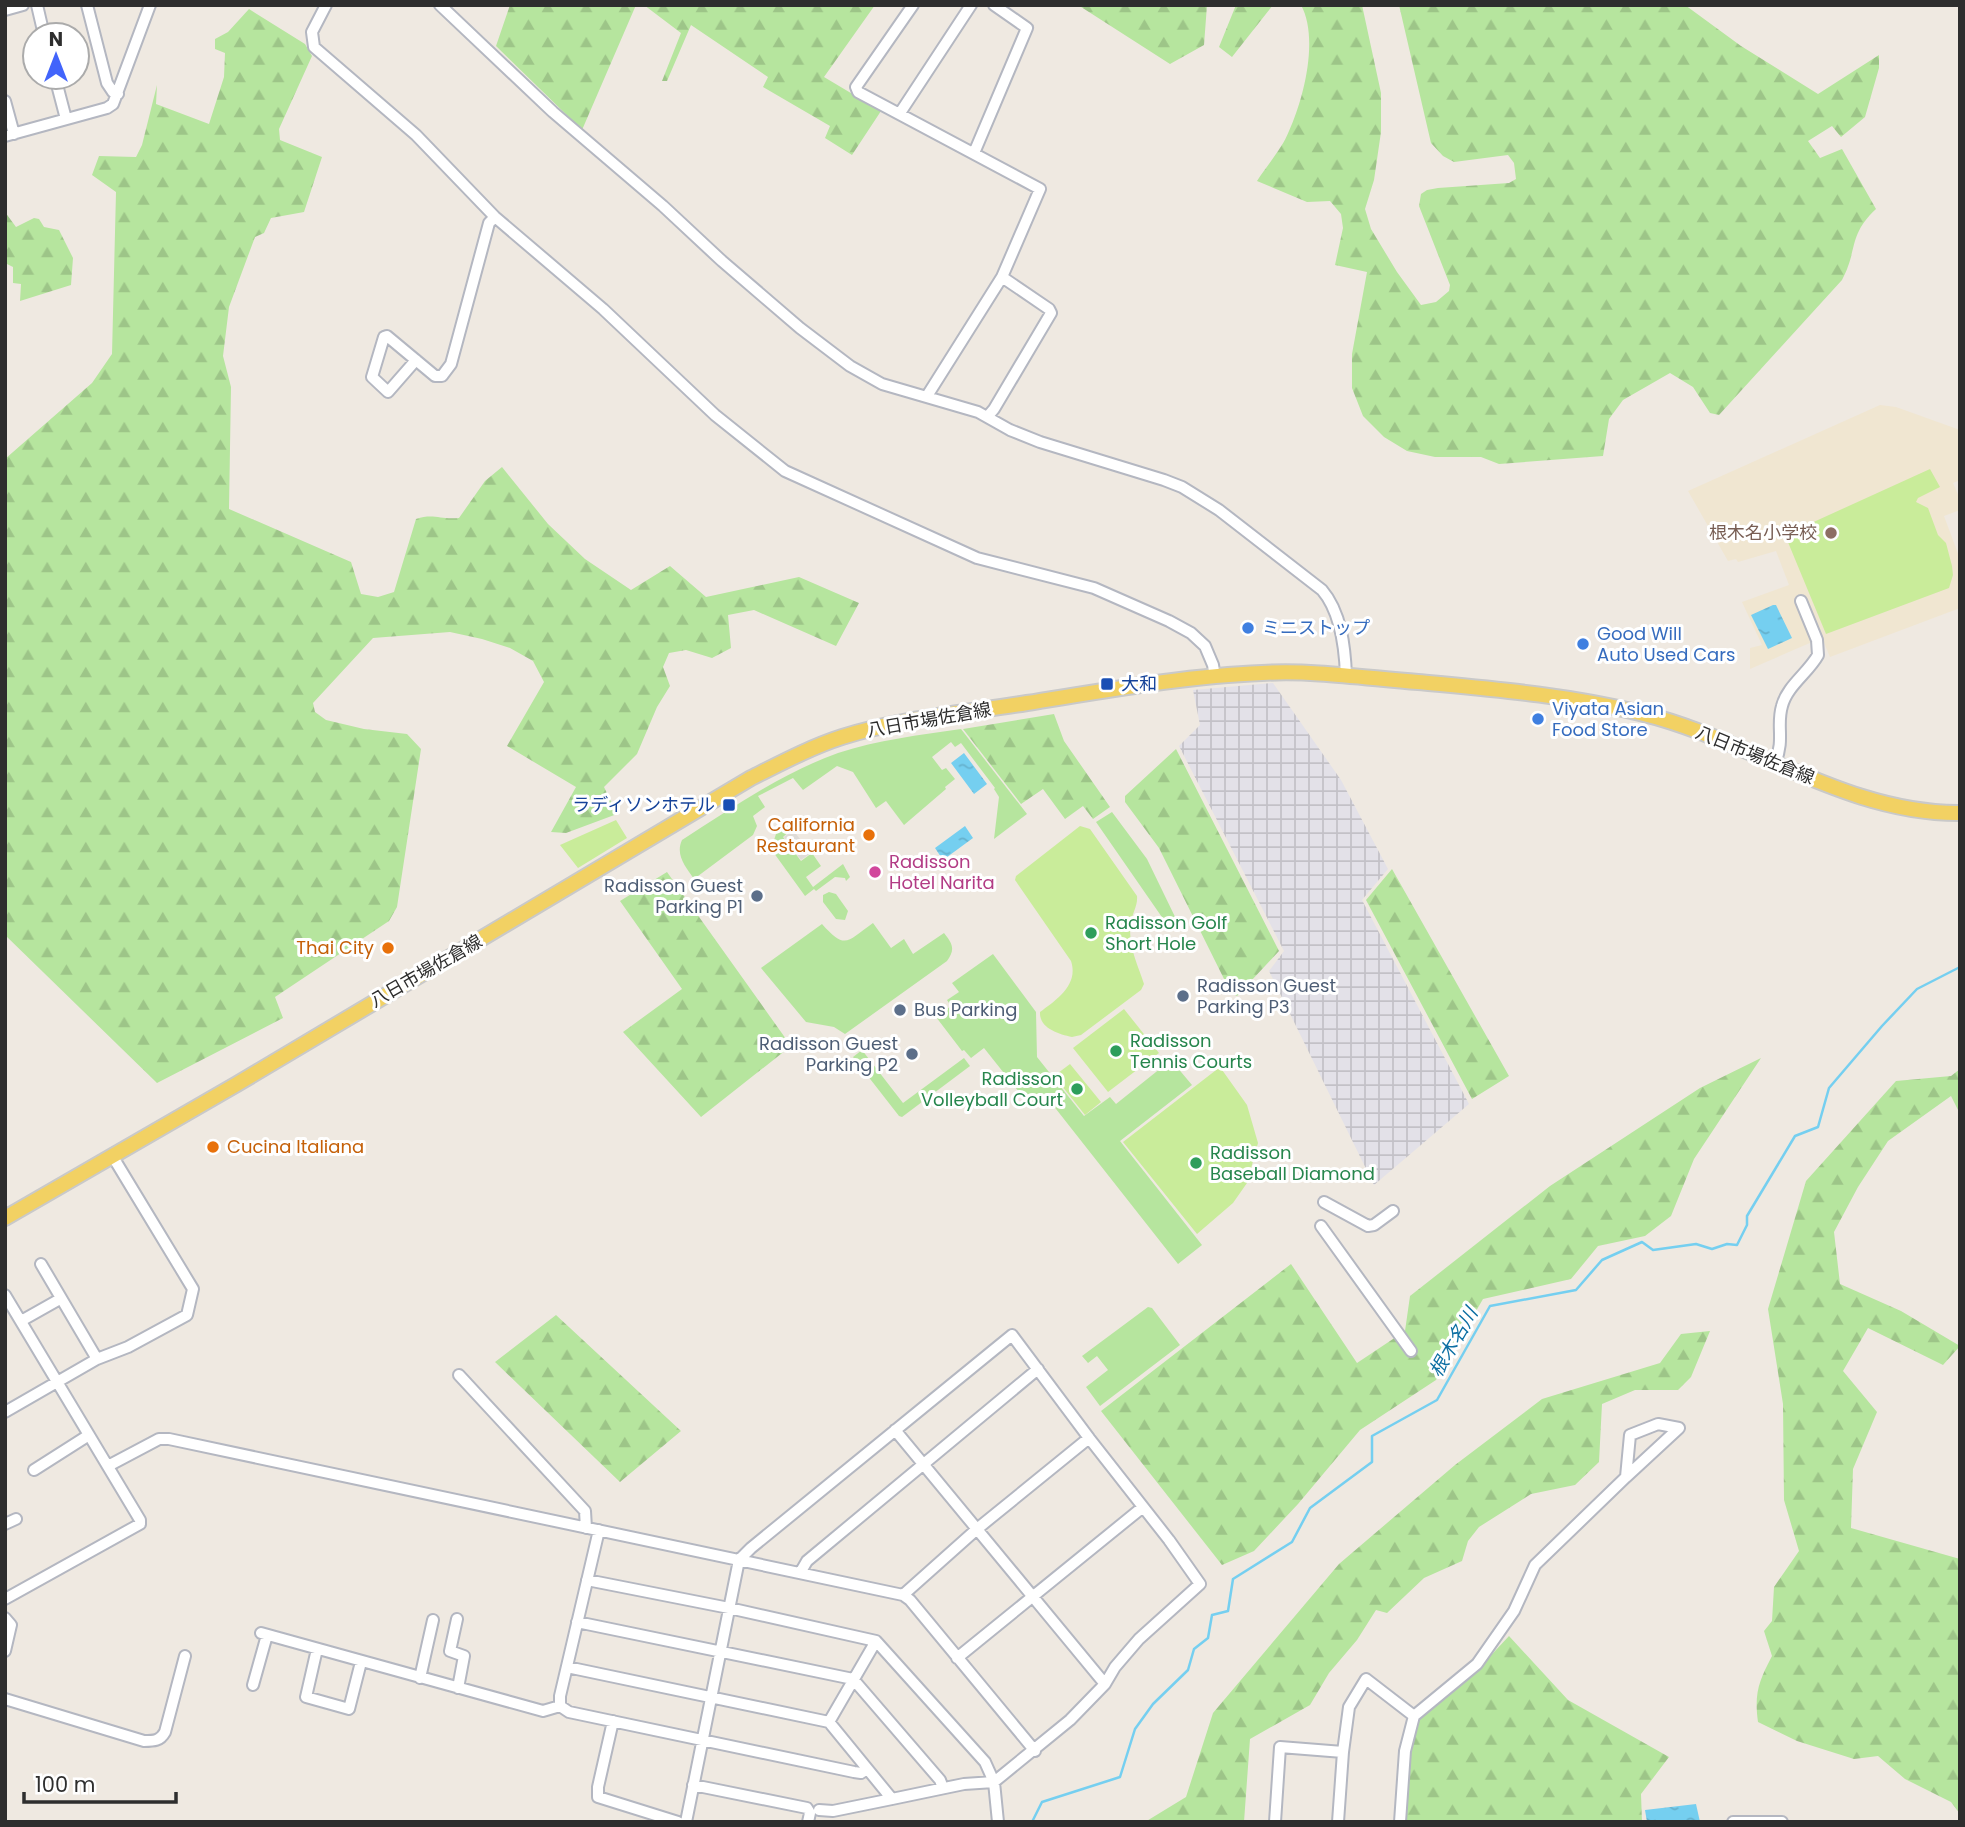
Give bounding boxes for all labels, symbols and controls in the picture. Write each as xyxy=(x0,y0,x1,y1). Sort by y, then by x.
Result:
north arrow xyxy=(21,21,91,91)
text: N xyxy=(49,26,63,53)
place label: 根木名小学校 xyxy=(1709,520,1817,545)
marker: 根木名小学校 xyxy=(1823,525,1839,541)
place label: ミニストップ xyxy=(1262,615,1370,640)
marker: ミニストップ xyxy=(1240,620,1256,636)
place label: Good Will Auto Used Cars xyxy=(1597,621,1735,667)
marker: Good Will Auto Used Cars xyxy=(1575,636,1591,652)
place label: 大和 xyxy=(1121,671,1157,696)
marker: 大和 xyxy=(1099,676,1115,692)
street label: 八日市場佐倉線 xyxy=(865,696,993,743)
place label: Viyata Asian Food Store xyxy=(1552,696,1664,742)
marker: Viyata Asian Food Store xyxy=(1530,711,1546,727)
street label: 八日市場佐倉線 xyxy=(1692,719,1818,790)
place label: ラディソンホテル xyxy=(572,792,715,817)
marker: ラディソンホテル xyxy=(721,797,737,813)
place label: California Restaurant xyxy=(756,812,855,858)
marker: California Restaurant xyxy=(861,827,877,843)
place label: Radisson Hotel Narita xyxy=(889,849,995,895)
marker: Radisson Hotel Narita xyxy=(867,864,883,880)
place label: Radisson Guest Parking P1 xyxy=(604,873,743,919)
marker: Radisson Guest Parking P1 xyxy=(749,888,765,904)
place label: Radisson Golf Short Hole xyxy=(1105,910,1227,956)
marker: Radisson Golf Short Hole xyxy=(1083,925,1099,941)
street label: 八日市場佐倉線 xyxy=(365,928,487,1013)
place label: Thai City xyxy=(296,935,374,960)
marker: Thai City xyxy=(380,940,396,956)
place label: Radisson Guest Parking P3 xyxy=(1197,973,1336,1019)
marker: Radisson Guest Parking P3 xyxy=(1175,988,1191,1004)
place label: Bus Parking xyxy=(914,997,1017,1022)
marker: Bus Parking xyxy=(892,1002,908,1018)
place label: Radisson Tennis Courts xyxy=(1130,1028,1252,1074)
place label: Radisson Guest Parking P2 xyxy=(759,1031,898,1077)
marker: Radisson Tennis Courts xyxy=(1108,1043,1124,1059)
marker: Radisson Guest Parking P2 xyxy=(904,1046,920,1062)
place label: Radisson Volleyball Court xyxy=(921,1066,1063,1112)
marker: Radisson Volleyball Court xyxy=(1069,1081,1085,1097)
place label: Cucina Italiana xyxy=(227,1134,364,1159)
marker: Cucina Italiana xyxy=(205,1139,221,1155)
place label: Radisson Baseball Diamond xyxy=(1210,1140,1375,1186)
marker: Radisson Baseball Diamond xyxy=(1188,1155,1204,1171)
water label: 根木名川 xyxy=(1423,1301,1485,1382)
scale bar xyxy=(24,1760,177,1804)
text: 100 m xyxy=(35,1770,95,1799)

